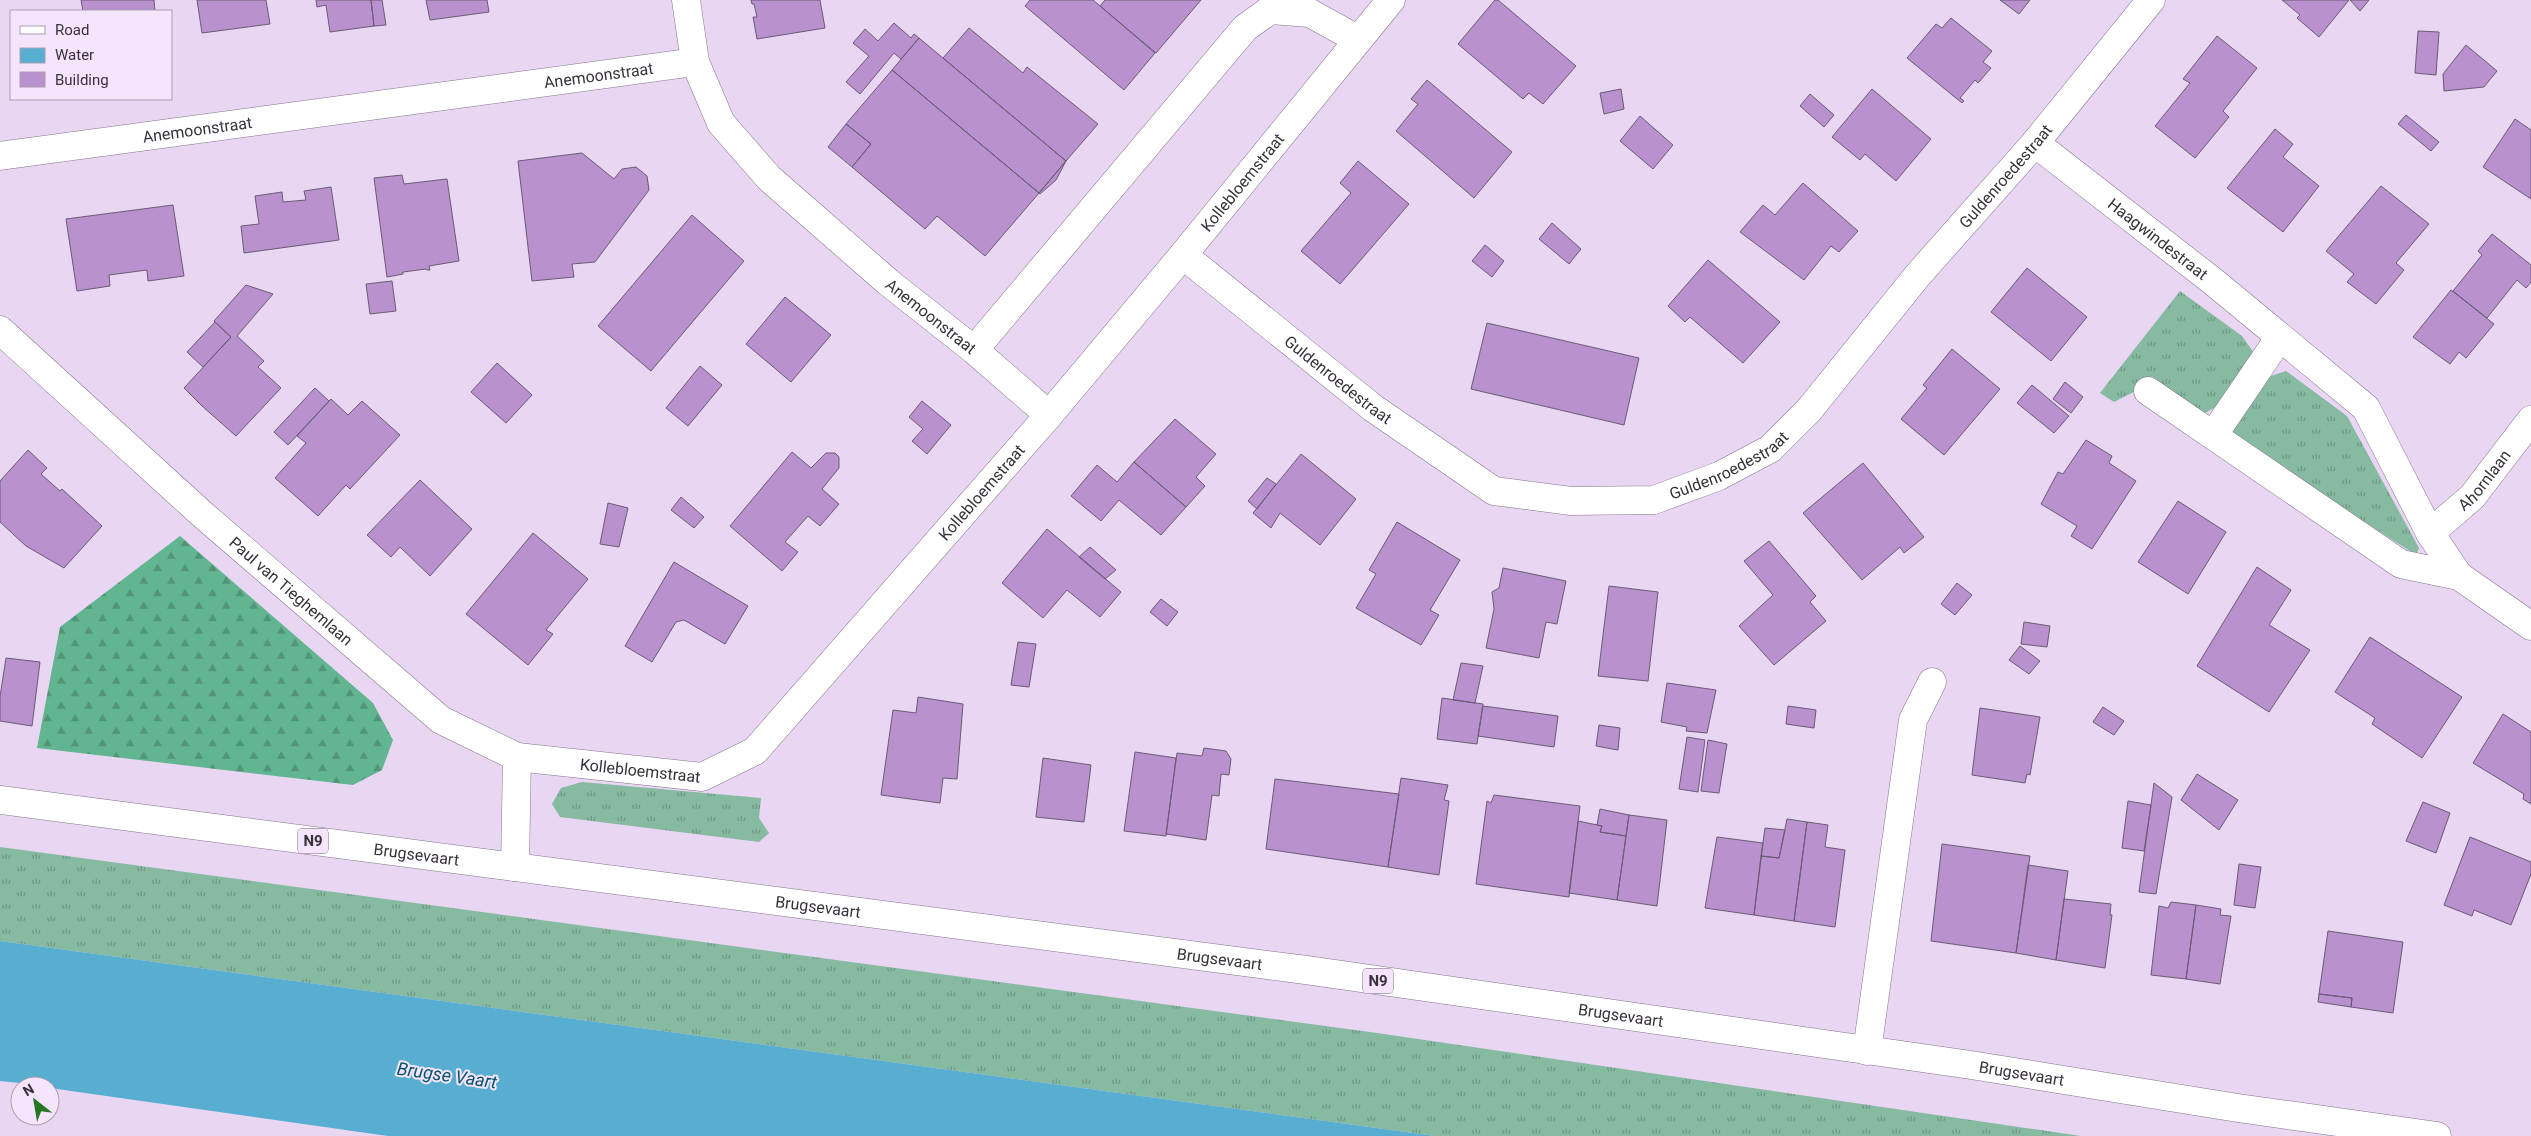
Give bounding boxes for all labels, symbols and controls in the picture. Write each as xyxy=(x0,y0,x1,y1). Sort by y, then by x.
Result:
legend xyxy=(10,10,172,100)
text: Road xyxy=(55,21,89,39)
text: Water xyxy=(55,46,94,64)
street label: Anemoonstraat xyxy=(543,58,654,92)
text: Building xyxy=(55,71,109,89)
street label: Anemoonstraat xyxy=(141,113,253,146)
street label: Guldenroedestraat xyxy=(1955,120,2056,232)
street label: Kollebloemstraat xyxy=(1197,129,1288,235)
street label: Haagwindestraat xyxy=(2104,194,2212,284)
street label: Anemoonstraat xyxy=(882,275,980,358)
street label: Guldenroedestraat xyxy=(1281,331,1396,428)
street label: Guldenroedestraat xyxy=(1667,427,1792,503)
street label: Kollebloemstraat xyxy=(934,440,1028,544)
street label: Ahornlaan xyxy=(2454,446,2514,514)
street label: Paul van Tieghemlaan xyxy=(226,533,357,649)
street label: Kollebloemstraat xyxy=(579,754,701,786)
road number: N9 xyxy=(298,828,328,854)
street label: Brugsevaart xyxy=(373,839,460,869)
street label: Brugsevaart xyxy=(774,892,862,921)
street label: Brugsevaart xyxy=(1176,944,1264,974)
road number: N9 xyxy=(1363,968,1393,994)
street label: Brugsevaart xyxy=(1577,999,1665,1030)
street label: Brugsevaart xyxy=(1978,1057,2066,1089)
water label: Brugse Vaart xyxy=(396,1058,499,1092)
north arrow xyxy=(10,1076,60,1126)
text: N xyxy=(20,1080,37,1099)

